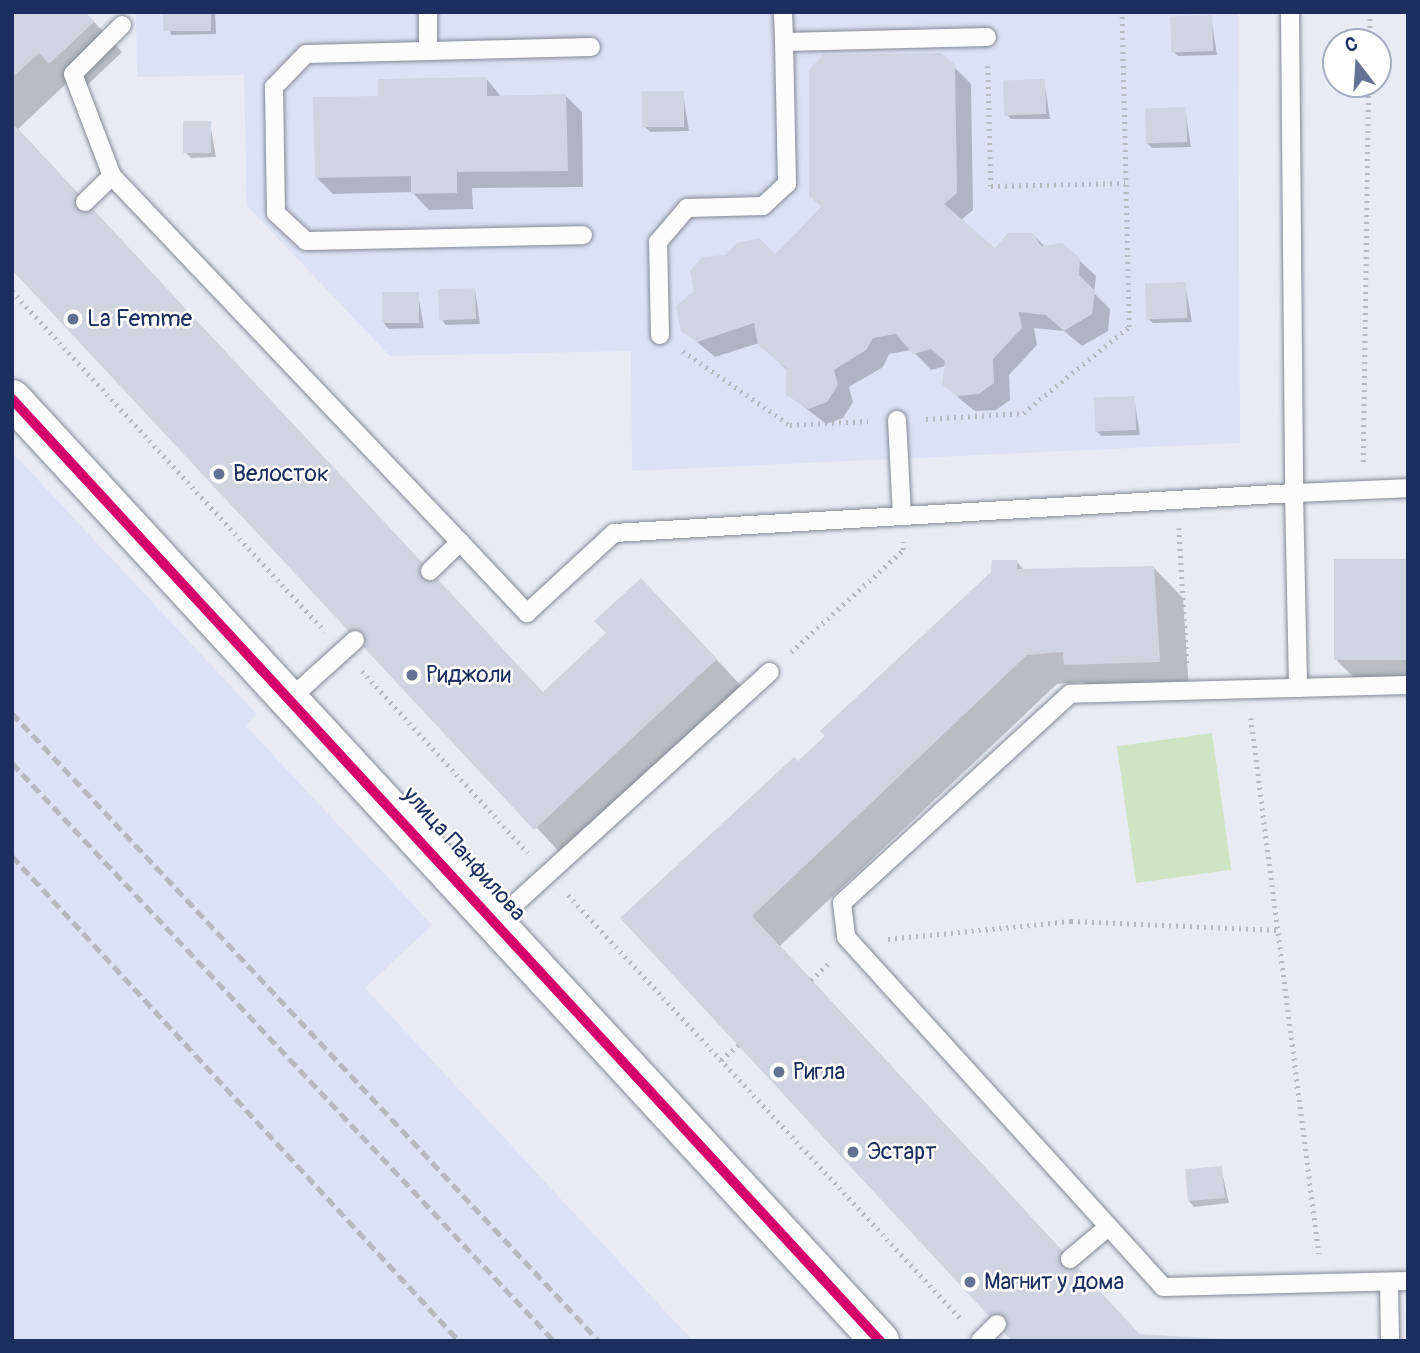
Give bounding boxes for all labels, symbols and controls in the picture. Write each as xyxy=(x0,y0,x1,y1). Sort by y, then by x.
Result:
north arrow xyxy=(1322,28,1392,98)
text: С xyxy=(1342,32,1361,58)
place label: La Femme xyxy=(87,305,192,333)
marker: La Femme xyxy=(65,311,81,327)
place label: Велосток xyxy=(233,460,329,488)
marker: Велосток xyxy=(211,466,227,482)
place label: Риджоли xyxy=(426,661,511,689)
marker: Риджоли xyxy=(404,667,420,683)
street label: улица Панфилова xyxy=(396,781,532,927)
place label: Ригла xyxy=(793,1058,845,1086)
marker: Ригла xyxy=(771,1064,787,1080)
place label: Эстарт xyxy=(867,1138,937,1166)
marker: Эстарт xyxy=(845,1144,861,1160)
place label: Магнит у дома xyxy=(984,1268,1124,1296)
marker: Магнит у дома xyxy=(962,1274,978,1290)

